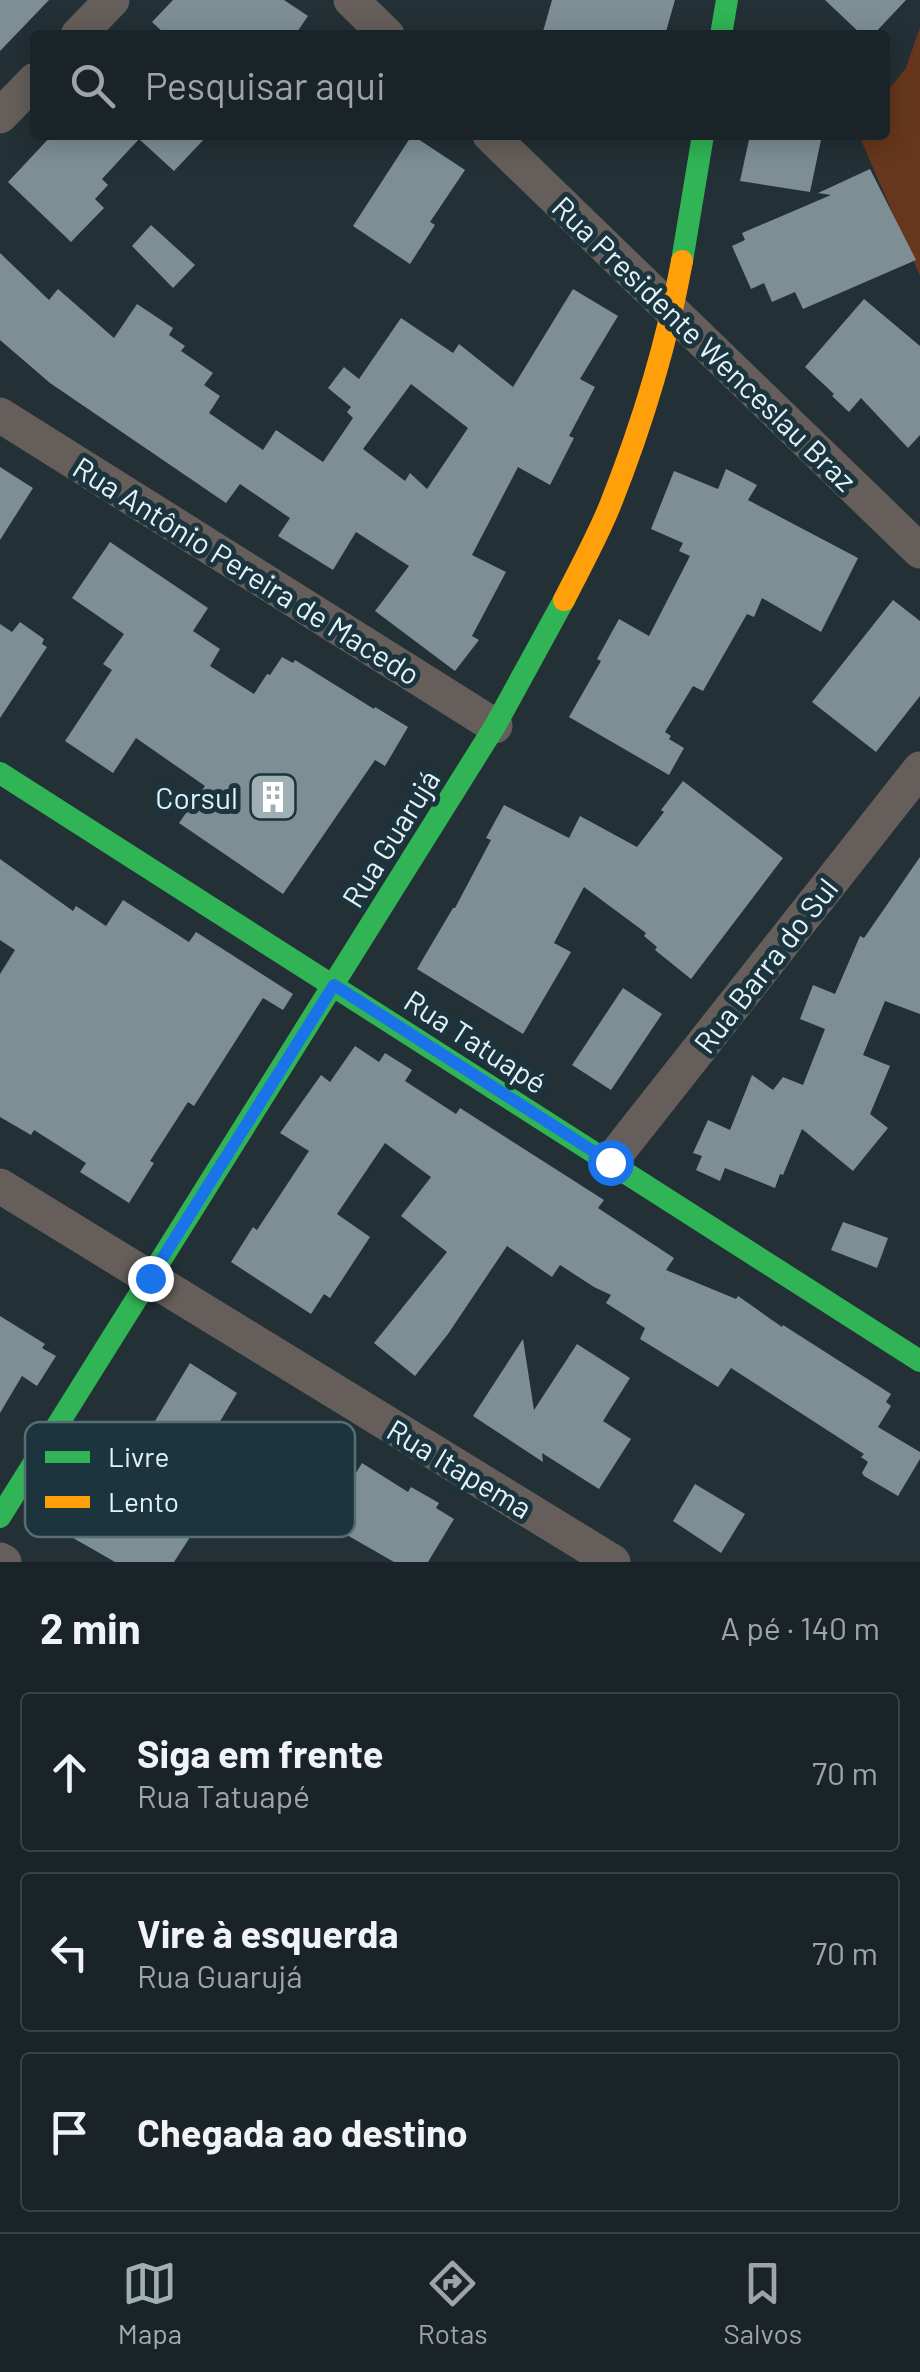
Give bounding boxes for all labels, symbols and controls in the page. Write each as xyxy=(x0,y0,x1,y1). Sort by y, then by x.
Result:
search box xyxy=(30,30,890,140)
icon: search xyxy=(65,58,120,113)
text: Pesquisar aqui xyxy=(145,62,386,108)
street label: Rua Presidente Wenceslau Braz xyxy=(546,188,864,498)
street label: Rua Antônio Pereira de Macedo xyxy=(67,448,427,692)
street label: Rua Guarujá xyxy=(334,763,446,913)
building icon: Corsul xyxy=(247,771,299,823)
place label: Corsul xyxy=(155,779,238,815)
street label: Rua Barra do Sul xyxy=(686,870,844,1060)
street label: Rua Tatuapé xyxy=(398,982,554,1100)
route start xyxy=(588,1140,634,1186)
route end xyxy=(128,1256,174,1302)
street label: Rua Itapema xyxy=(381,1411,539,1525)
legend xyxy=(25,1422,355,1537)
text: Livre xyxy=(108,1439,169,1473)
text: Lento xyxy=(108,1484,179,1518)
text: 2 min xyxy=(40,1602,141,1652)
text: A pé · 140 m xyxy=(720,1608,880,1646)
text: Siga em frente xyxy=(137,1730,383,1776)
icon: ahead xyxy=(42,1745,97,1800)
text: 70 m xyxy=(812,1753,878,1791)
text: Rua Tatuapé xyxy=(137,1776,310,1814)
text: Vire à esquerda xyxy=(137,1910,399,1956)
icon: left xyxy=(42,1925,97,1980)
text: 70 m xyxy=(812,1933,878,1971)
text: Rua Guarujá xyxy=(137,1956,303,1994)
icon: arrive xyxy=(42,2105,97,2160)
text: Chegada ao destino xyxy=(137,2109,468,2155)
tab: Mapa xyxy=(118,2256,182,2350)
tab: Rotas xyxy=(418,2256,488,2350)
tab: Salvos xyxy=(724,2256,802,2350)

